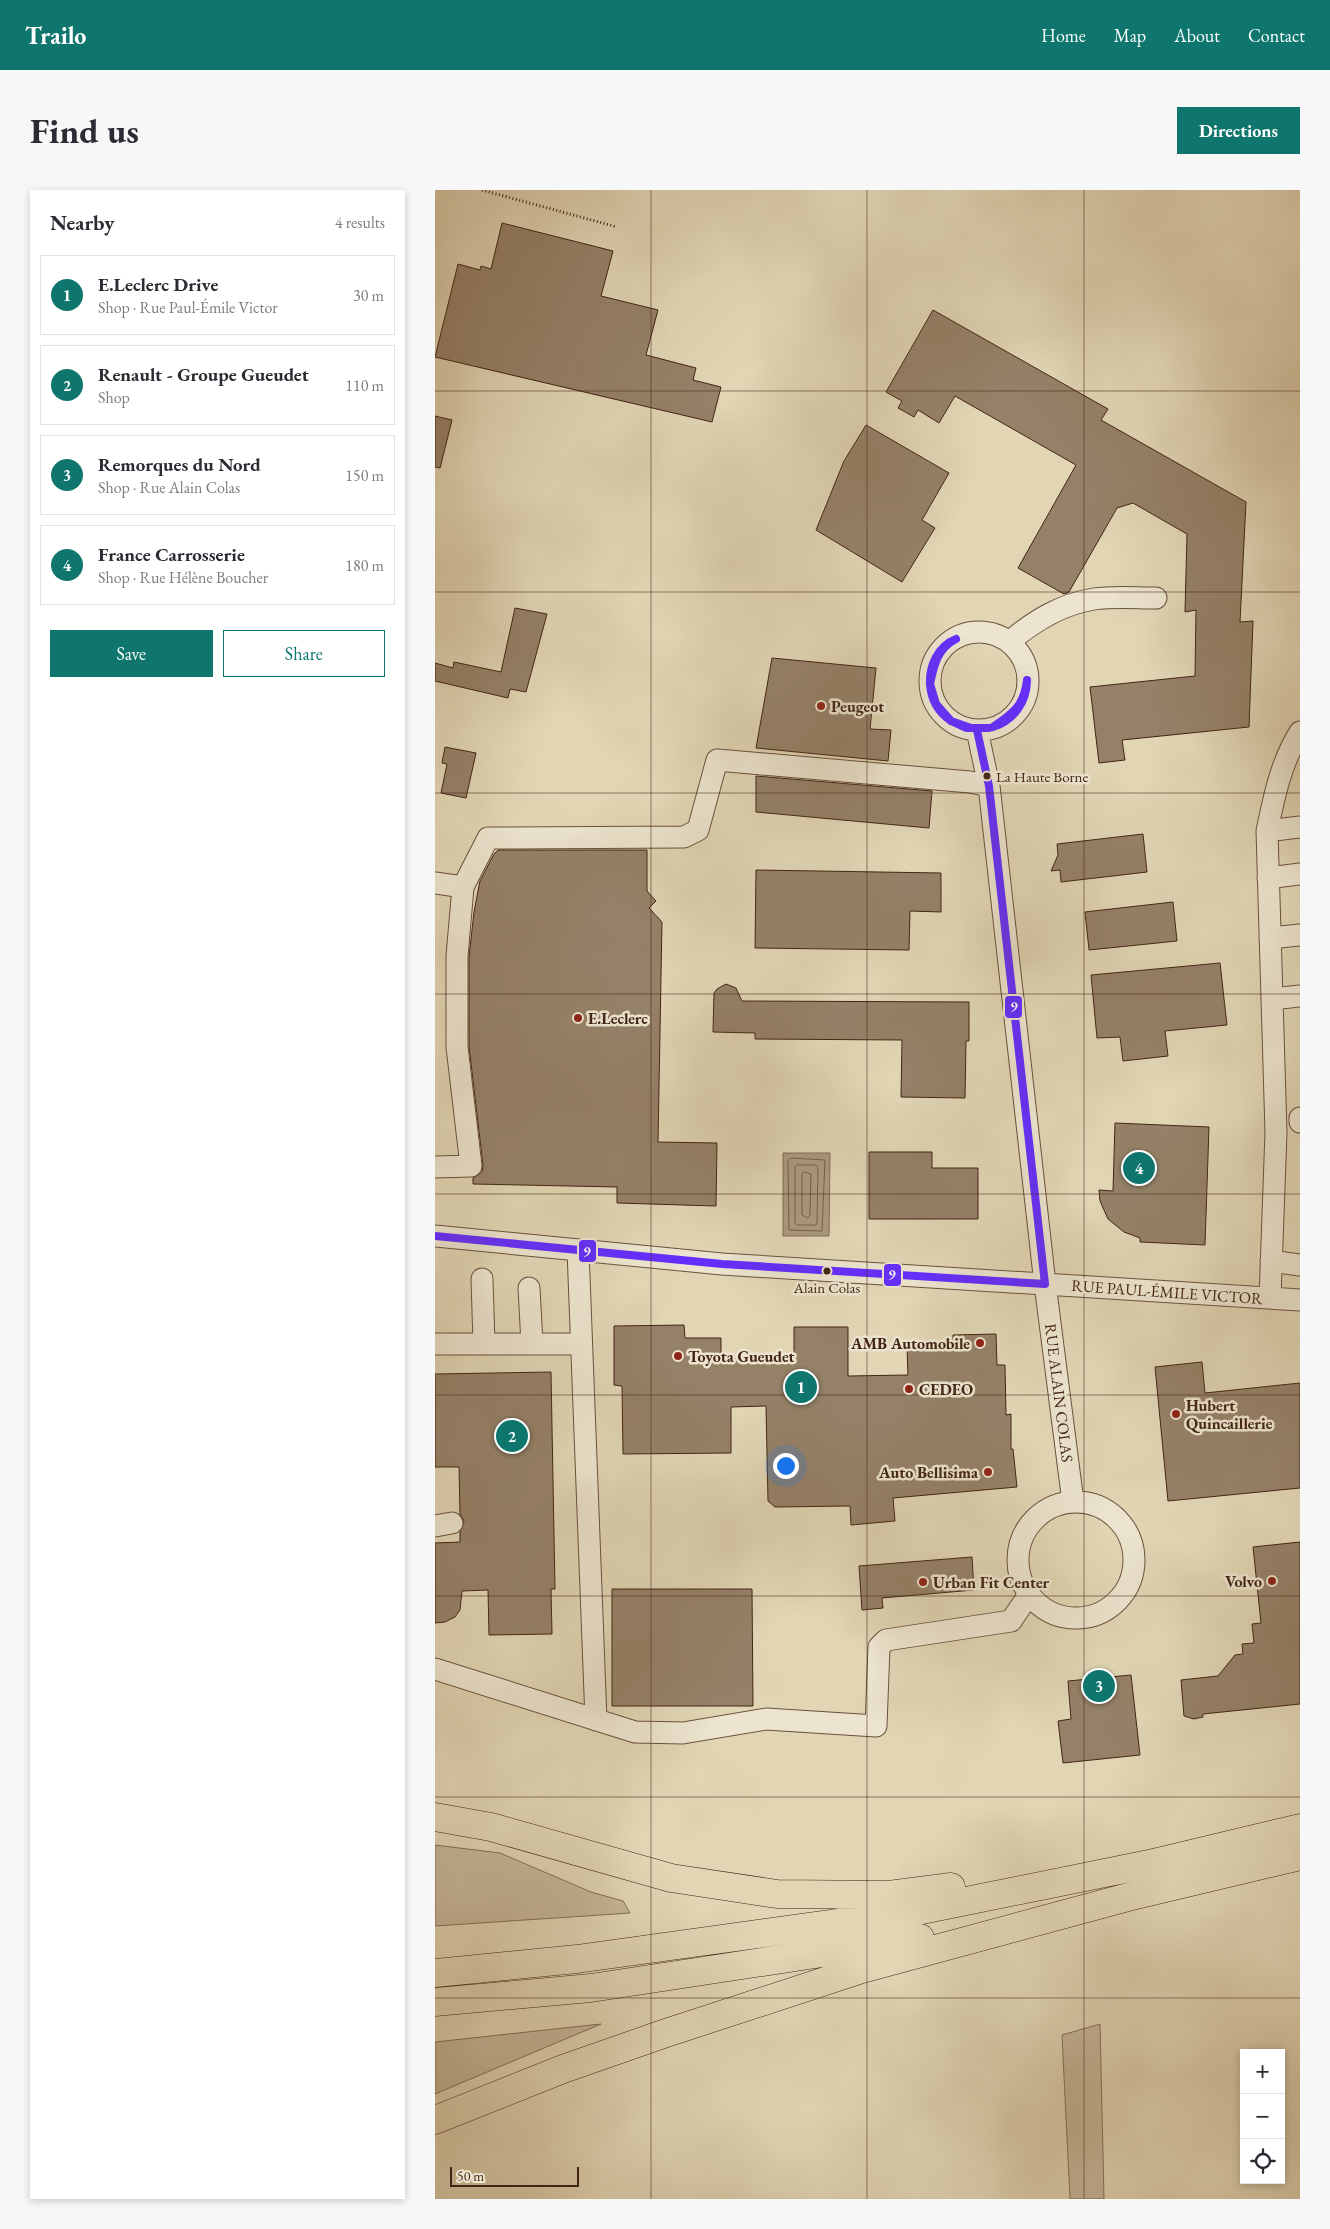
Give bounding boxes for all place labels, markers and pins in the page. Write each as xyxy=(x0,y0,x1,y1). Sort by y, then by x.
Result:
place label: Peugeot xyxy=(831,696,884,717)
marker: Peugeot xyxy=(815,700,827,712)
place label: La Haute Borne xyxy=(996,767,1089,786)
marker: La Haute Borne xyxy=(982,771,992,781)
place label: E.Leclerc xyxy=(588,1008,648,1029)
marker: E.Leclerc xyxy=(572,1012,584,1024)
pin: 4 xyxy=(1123,1149,1155,1187)
marker: Alain Colas xyxy=(822,1266,832,1276)
place label: Alain Colas xyxy=(793,1278,861,1297)
place label: AMB Automobile xyxy=(850,1333,970,1354)
marker: AMB Automobile xyxy=(974,1337,986,1349)
place label: Toyota Gueudet xyxy=(688,1346,795,1367)
marker: Toyota Gueudet xyxy=(672,1350,684,1362)
pin: 1 xyxy=(785,1368,817,1406)
place label: CEDEO xyxy=(919,1379,973,1400)
marker: CEDEO xyxy=(903,1383,915,1395)
place label: Hubert Quincaillerie xyxy=(1186,1395,1273,1434)
marker: Hubert Quincaillerie xyxy=(1170,1408,1182,1420)
pin: 2 xyxy=(496,1417,528,1455)
place label: Auto Bellisima xyxy=(878,1462,979,1483)
marker: Auto Bellisima xyxy=(982,1466,994,1478)
place label: Volvo xyxy=(1225,1571,1262,1592)
place label: Urban Fit Center xyxy=(933,1572,1050,1593)
marker: Volvo xyxy=(1266,1575,1278,1587)
marker: Urban Fit Center xyxy=(917,1576,929,1588)
pin: 3 xyxy=(1083,1667,1115,1705)

